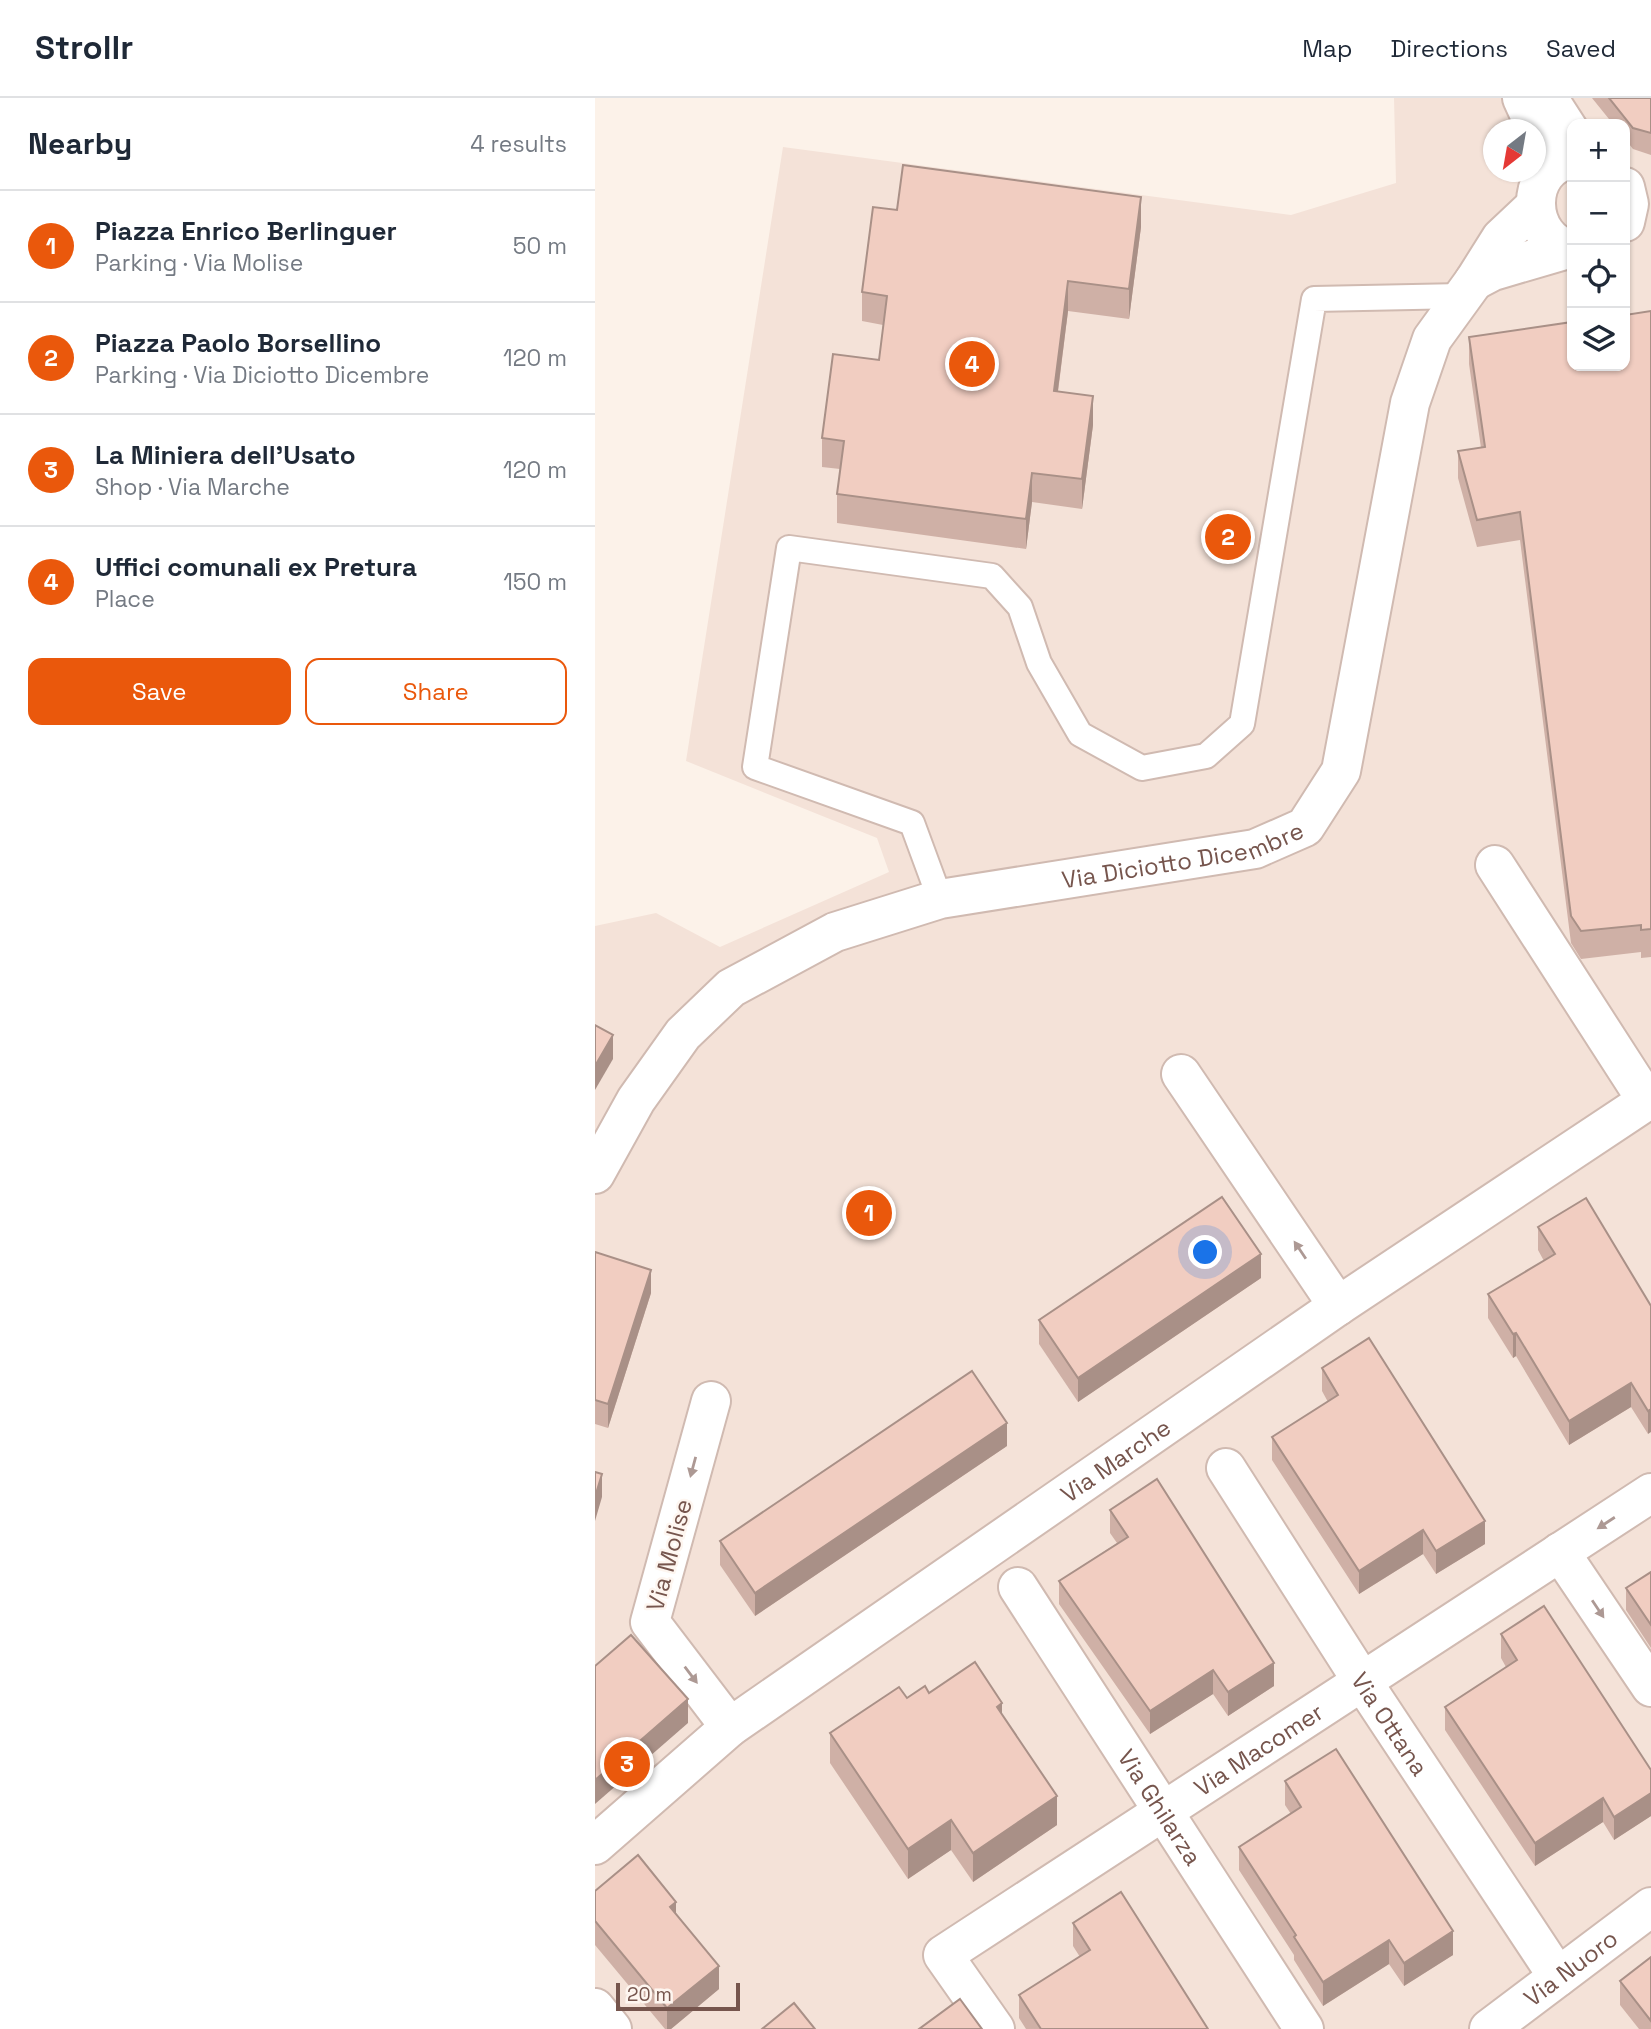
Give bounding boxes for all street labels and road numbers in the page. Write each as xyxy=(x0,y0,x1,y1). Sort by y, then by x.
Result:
street label: Via Diciotto Dicembre xyxy=(1059,814,1308,895)
street label: Via Marche xyxy=(1054,1411,1176,1509)
street label: Via Molise xyxy=(639,1495,699,1615)
street label: Via Ottana xyxy=(1345,1666,1436,1782)
street label: Via Macomer xyxy=(1188,1696,1329,1803)
street label: Via Ghilarza xyxy=(1111,1743,1209,1871)
street label: Via Nuoro xyxy=(1517,1922,1624,2013)

